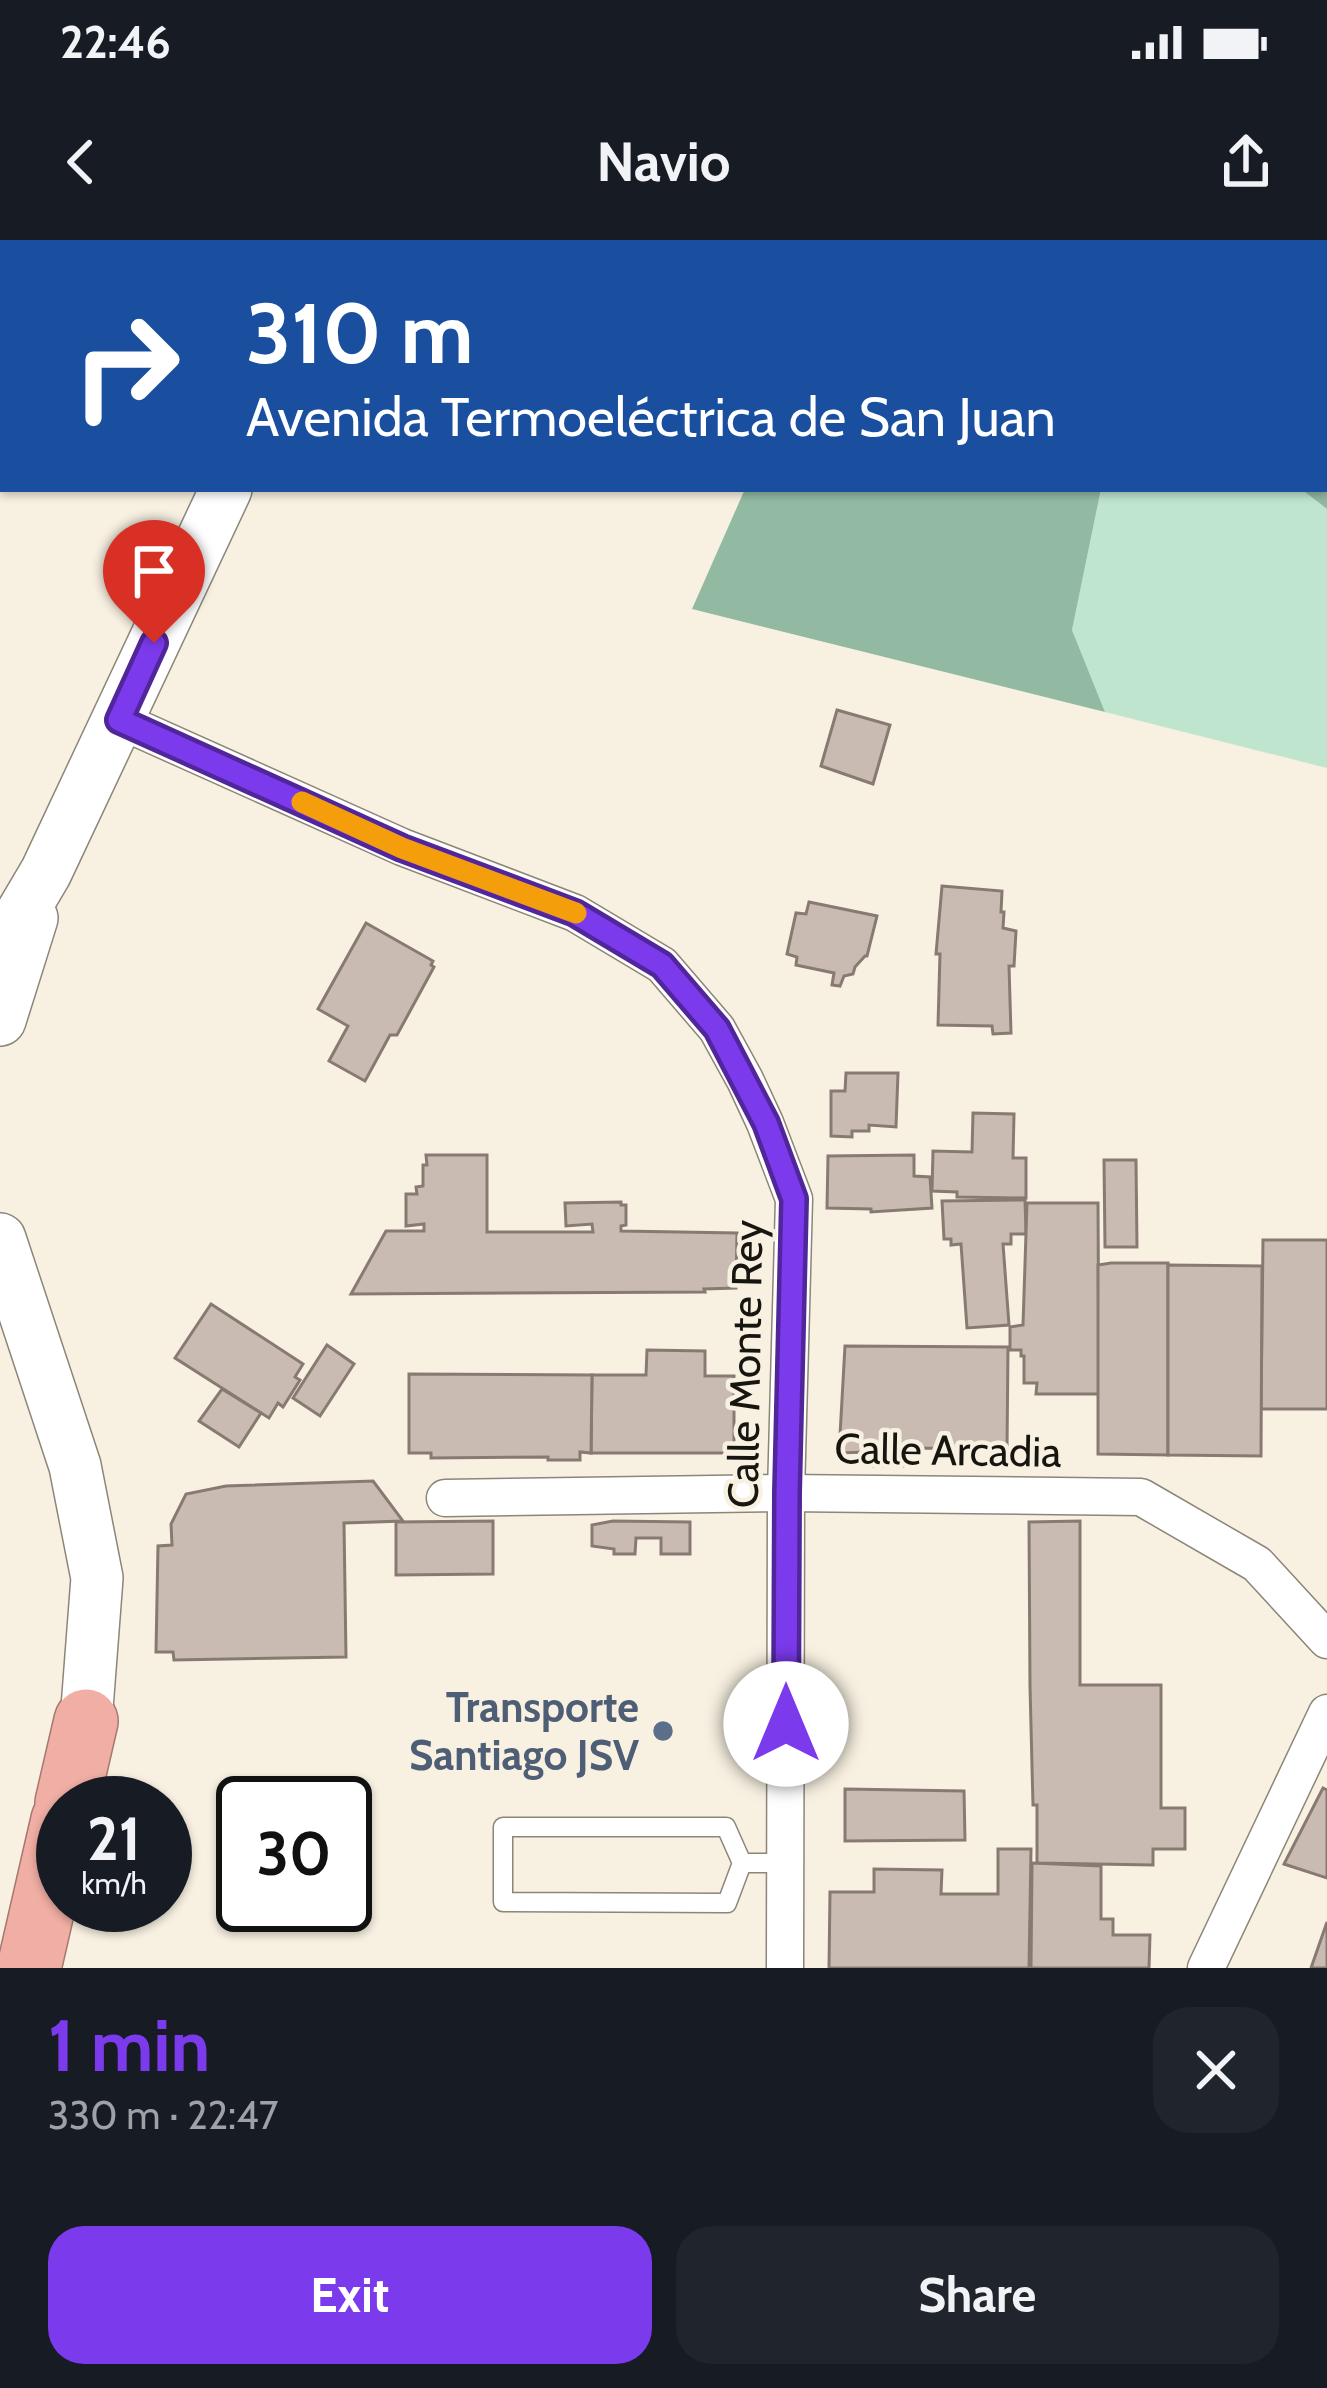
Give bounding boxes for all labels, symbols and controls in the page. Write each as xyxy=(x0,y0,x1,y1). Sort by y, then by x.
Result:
text: 22:46 xyxy=(60,15,171,69)
icon: back xyxy=(48,129,114,195)
text: Navio xyxy=(596,129,731,195)
icon: share xyxy=(1213,129,1279,195)
text: 310 m xyxy=(246,282,473,384)
icon: right xyxy=(48,288,204,444)
text: Avenida Termoeléctrica de San Juan xyxy=(246,384,1056,450)
pin xyxy=(103,520,205,643)
icon: arrive xyxy=(121,538,187,604)
street label: Calle Monte Rey xyxy=(716,1219,774,1509)
street label: Calle Arcadia xyxy=(834,1422,1062,1478)
position arrow xyxy=(723,1661,849,1787)
place label: Transporte Santiago JSV xyxy=(409,1681,639,1781)
marker: Transporte Santiago JSV xyxy=(650,1718,676,1744)
speed limit sign: 30 xyxy=(216,1776,372,1932)
text: 21 xyxy=(87,1802,141,1875)
text: km/h xyxy=(81,1865,147,1902)
text: 1 min xyxy=(48,2002,210,2089)
button: close xyxy=(1153,2007,1279,2133)
text: 330 m · 22:47 xyxy=(48,2091,278,2139)
button: Exit xyxy=(48,2226,652,2364)
button: Share xyxy=(676,2226,1279,2364)

